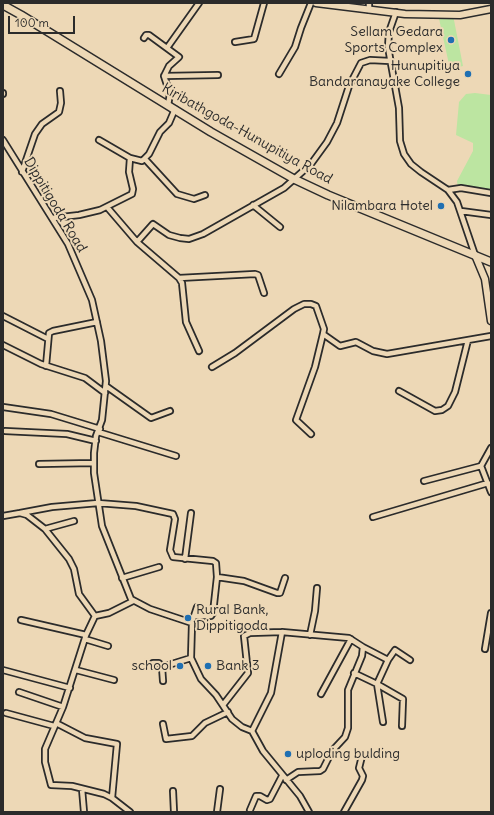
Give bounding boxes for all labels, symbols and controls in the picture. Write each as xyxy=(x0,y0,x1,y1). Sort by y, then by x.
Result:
scale bar xyxy=(10,8,77,34)
text: 100 m xyxy=(15,15,49,30)
place label: Sellam Gedara Sports Complex xyxy=(344,24,443,56)
marker: Sellam Gedara Sports Complex xyxy=(446,35,456,45)
place label: Hunupitiya Bandaranayake College xyxy=(309,58,460,90)
marker: Hunupitiya Bandaranayake College xyxy=(463,69,473,79)
street label: Kiribathgoda-Hunupitiya Road xyxy=(159,80,335,188)
street label: Dippitigoda Road xyxy=(20,154,90,256)
place label: Nilambara Hotel xyxy=(331,198,433,214)
marker: Nilambara Hotel xyxy=(436,201,446,211)
place label: Rural Bank, Dippitigoda xyxy=(196,602,268,634)
marker: Rural Bank, Dippitigoda xyxy=(183,613,193,623)
place label: school xyxy=(132,658,172,674)
place label: Bank 3 xyxy=(216,658,260,674)
marker: school xyxy=(175,661,185,671)
marker: Bank 3 xyxy=(203,661,213,671)
place label: uploding bulding xyxy=(296,746,400,762)
marker: uploding bulding xyxy=(283,749,293,759)

